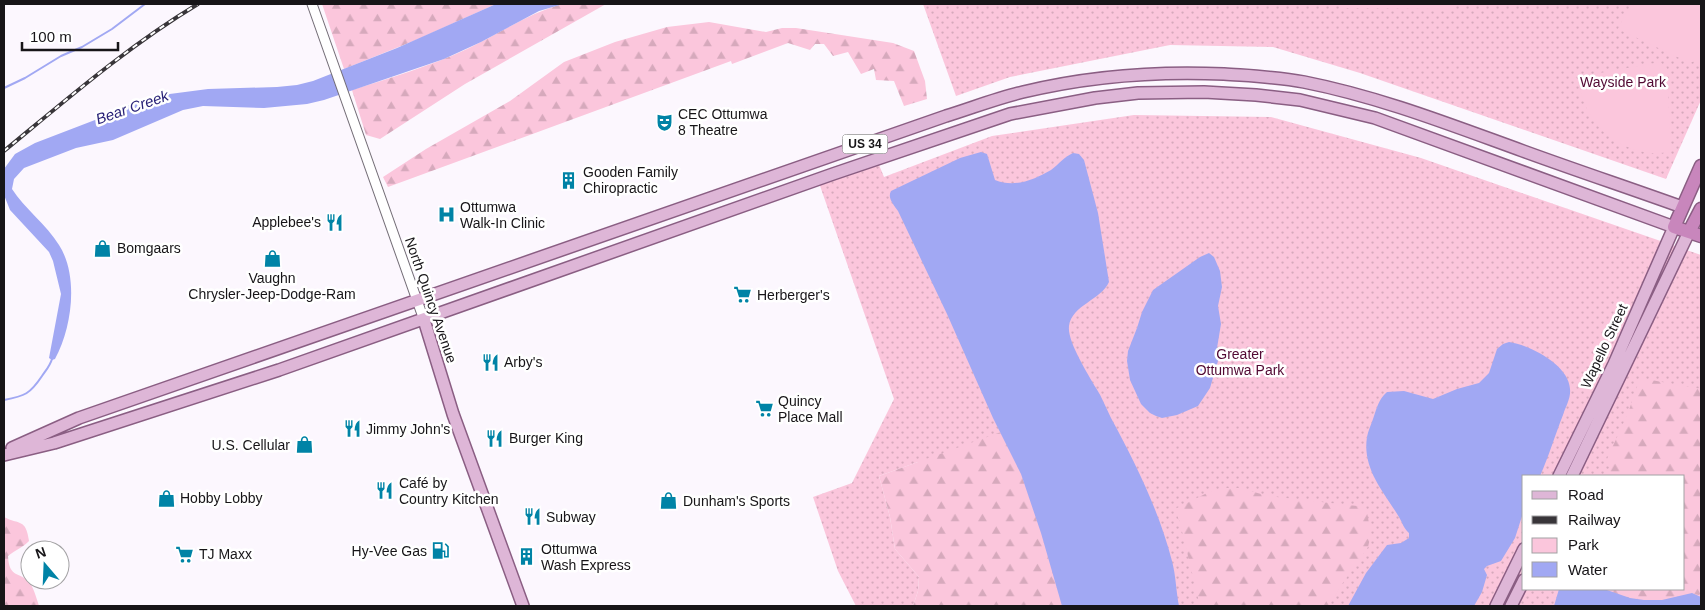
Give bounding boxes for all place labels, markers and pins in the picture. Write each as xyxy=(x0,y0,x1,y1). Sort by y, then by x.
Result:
place label: CEC Ottumwa 8 Theatre xyxy=(678,106,768,138)
theatre icon: CEC Ottumwa 8 Theatre xyxy=(654,112,674,132)
place label: Gooden Family Chiropractic xyxy=(583,164,678,196)
building icon: Gooden Family Chiropractic xyxy=(559,170,579,190)
place label: Ottumwa Walk-In Clinic xyxy=(460,199,545,231)
hospital icon: Ottumwa Walk-In Clinic xyxy=(436,205,456,225)
restaurant icon: Applebee's xyxy=(325,212,345,232)
place label: Applebee's xyxy=(252,214,321,230)
shop icon: Bomgaars xyxy=(93,238,113,258)
place label: Bomgaars xyxy=(117,240,181,256)
shop icon: Vaughn Chrysler-Jeep-Dodge-Ram xyxy=(262,248,282,268)
place label: Vaughn Chrysler-Jeep-Dodge-Ram xyxy=(188,270,356,302)
supermarket icon: Herberger's xyxy=(733,285,753,305)
place label: Herberger's xyxy=(757,287,830,303)
restaurant icon: Arby's xyxy=(480,352,500,372)
place label: Arby's xyxy=(504,354,542,370)
place label: Quincy Place Mall xyxy=(778,393,843,425)
supermarket icon: Quincy Place Mall xyxy=(754,399,774,419)
restaurant icon: Jimmy John's xyxy=(342,419,362,439)
place label: Jimmy John's xyxy=(366,421,450,437)
restaurant icon: Burger King xyxy=(485,428,505,448)
place label: Burger King xyxy=(509,430,583,446)
shop icon: U.S. Cellular xyxy=(294,435,314,455)
place label: U.S. Cellular xyxy=(211,437,290,453)
place label: Café by Country Kitchen xyxy=(399,475,499,507)
restaurant icon: Café by Country Kitchen xyxy=(375,481,395,501)
shop icon: Hobby Lobby xyxy=(156,488,176,508)
place label: Hobby Lobby xyxy=(180,490,263,506)
shop icon: Dunham's Sports xyxy=(659,491,679,511)
place label: Dunham's Sports xyxy=(683,493,790,509)
restaurant icon: Subway xyxy=(522,507,542,527)
place label: Subway xyxy=(546,509,596,525)
fuel station icon: Hy-Vee Gas xyxy=(431,541,451,561)
place label: Ottumwa Wash Express xyxy=(541,541,631,573)
place label: Hy-Vee Gas xyxy=(352,543,427,559)
supermarket icon: TJ Maxx xyxy=(175,544,195,564)
place label: TJ Maxx xyxy=(199,546,252,562)
building icon: Ottumwa Wash Express xyxy=(517,547,537,567)

